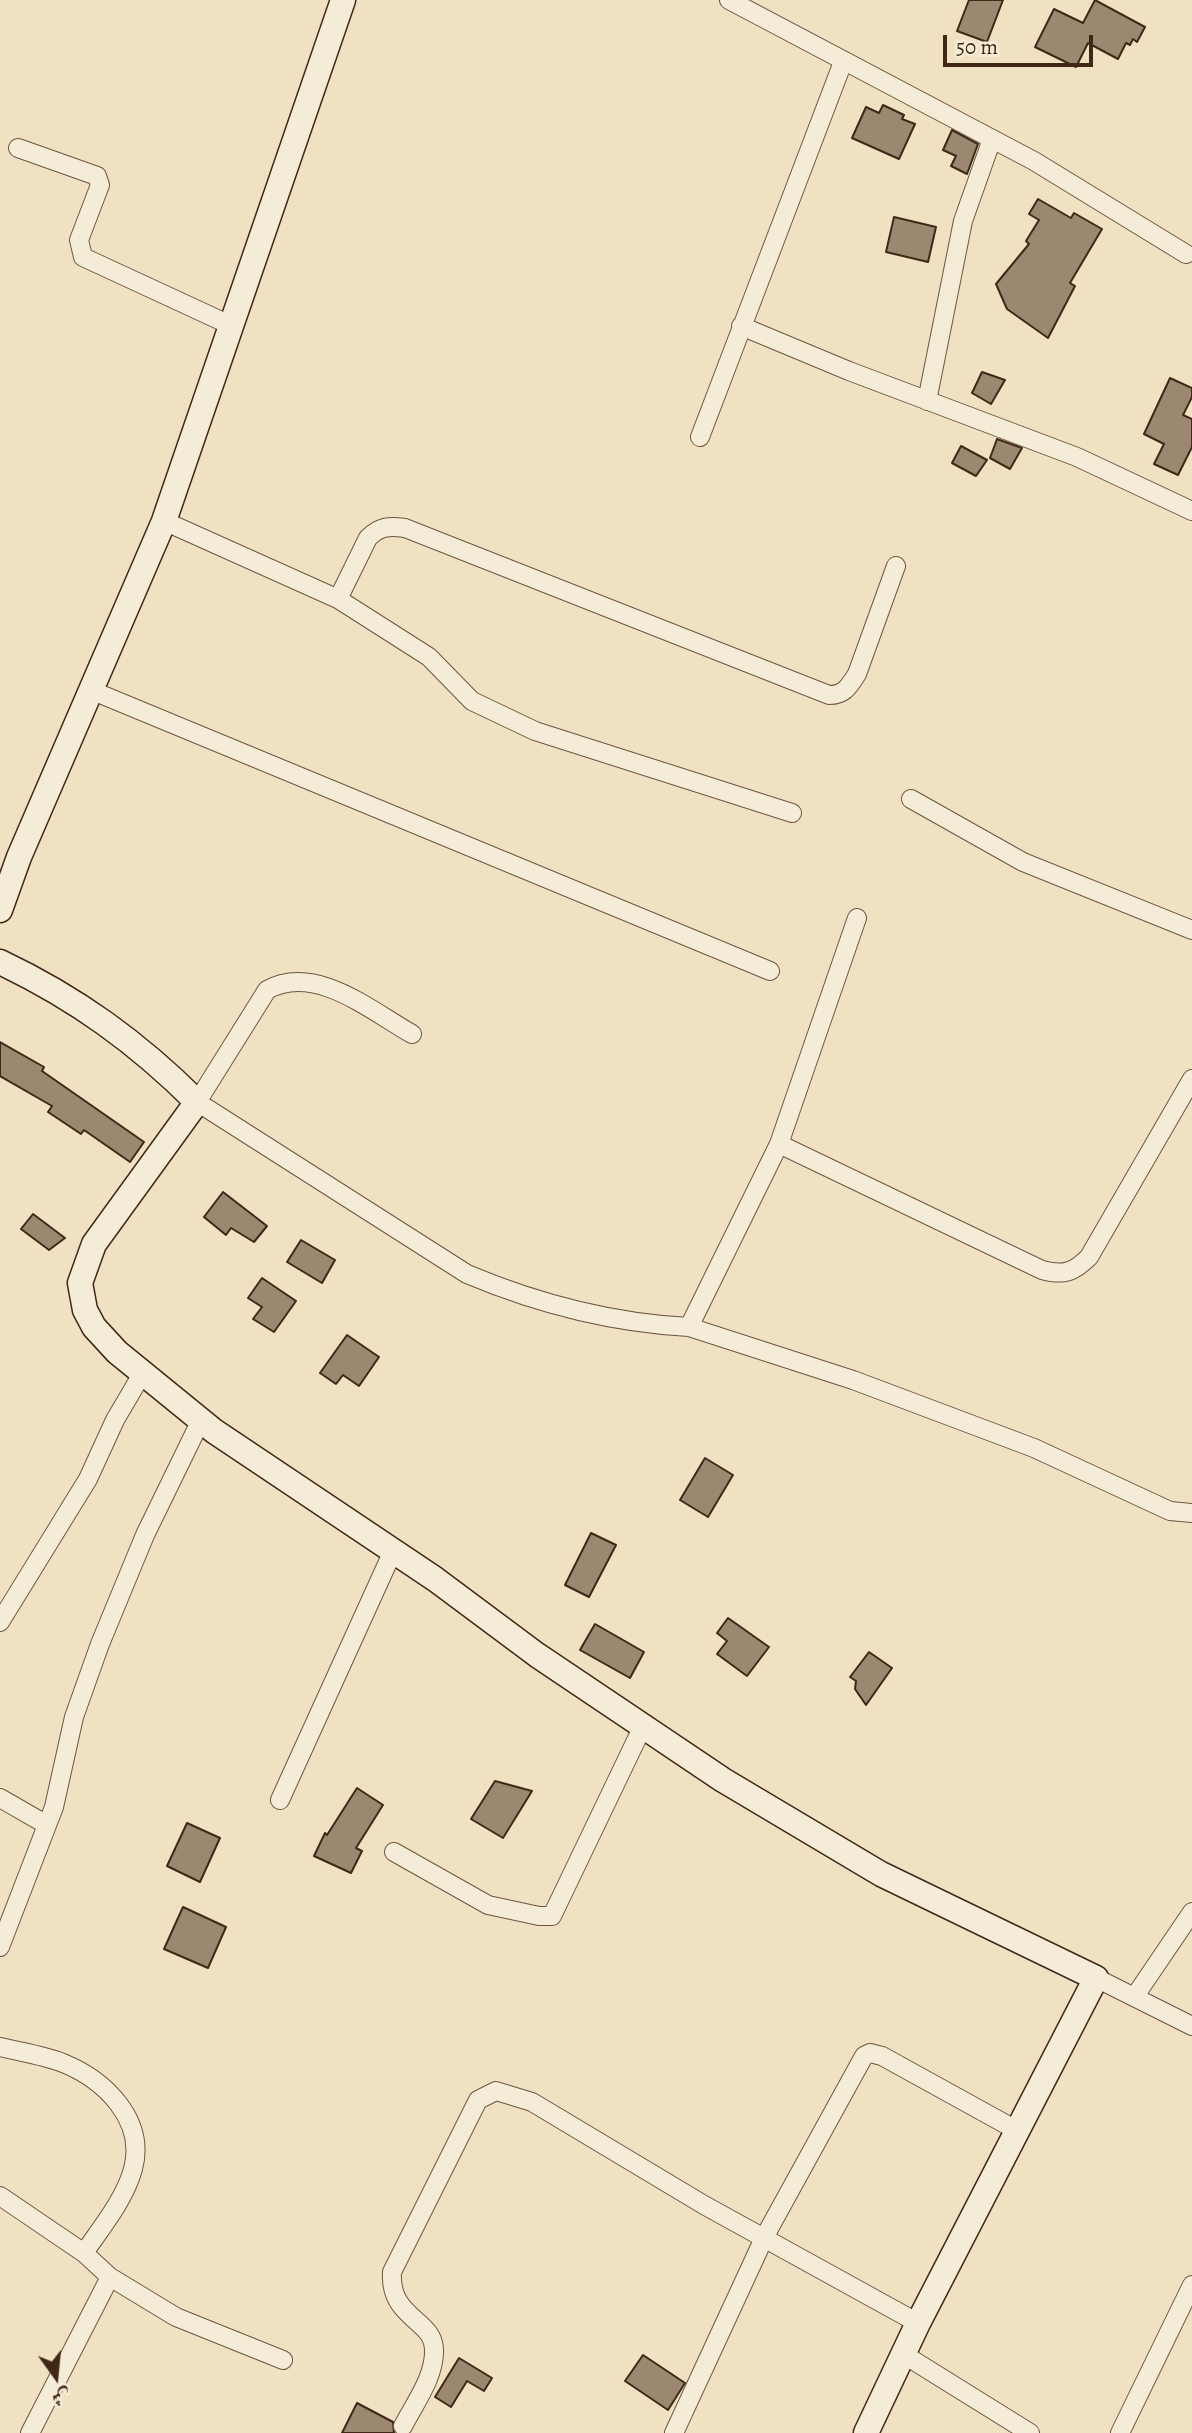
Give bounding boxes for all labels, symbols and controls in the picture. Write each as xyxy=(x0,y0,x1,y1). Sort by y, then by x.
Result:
scale bar xyxy=(947,21,1098,65)
text: 50 m xyxy=(956,33,998,61)
north arrow xyxy=(21,2342,91,2412)
text: ش xyxy=(49,2382,74,2412)

